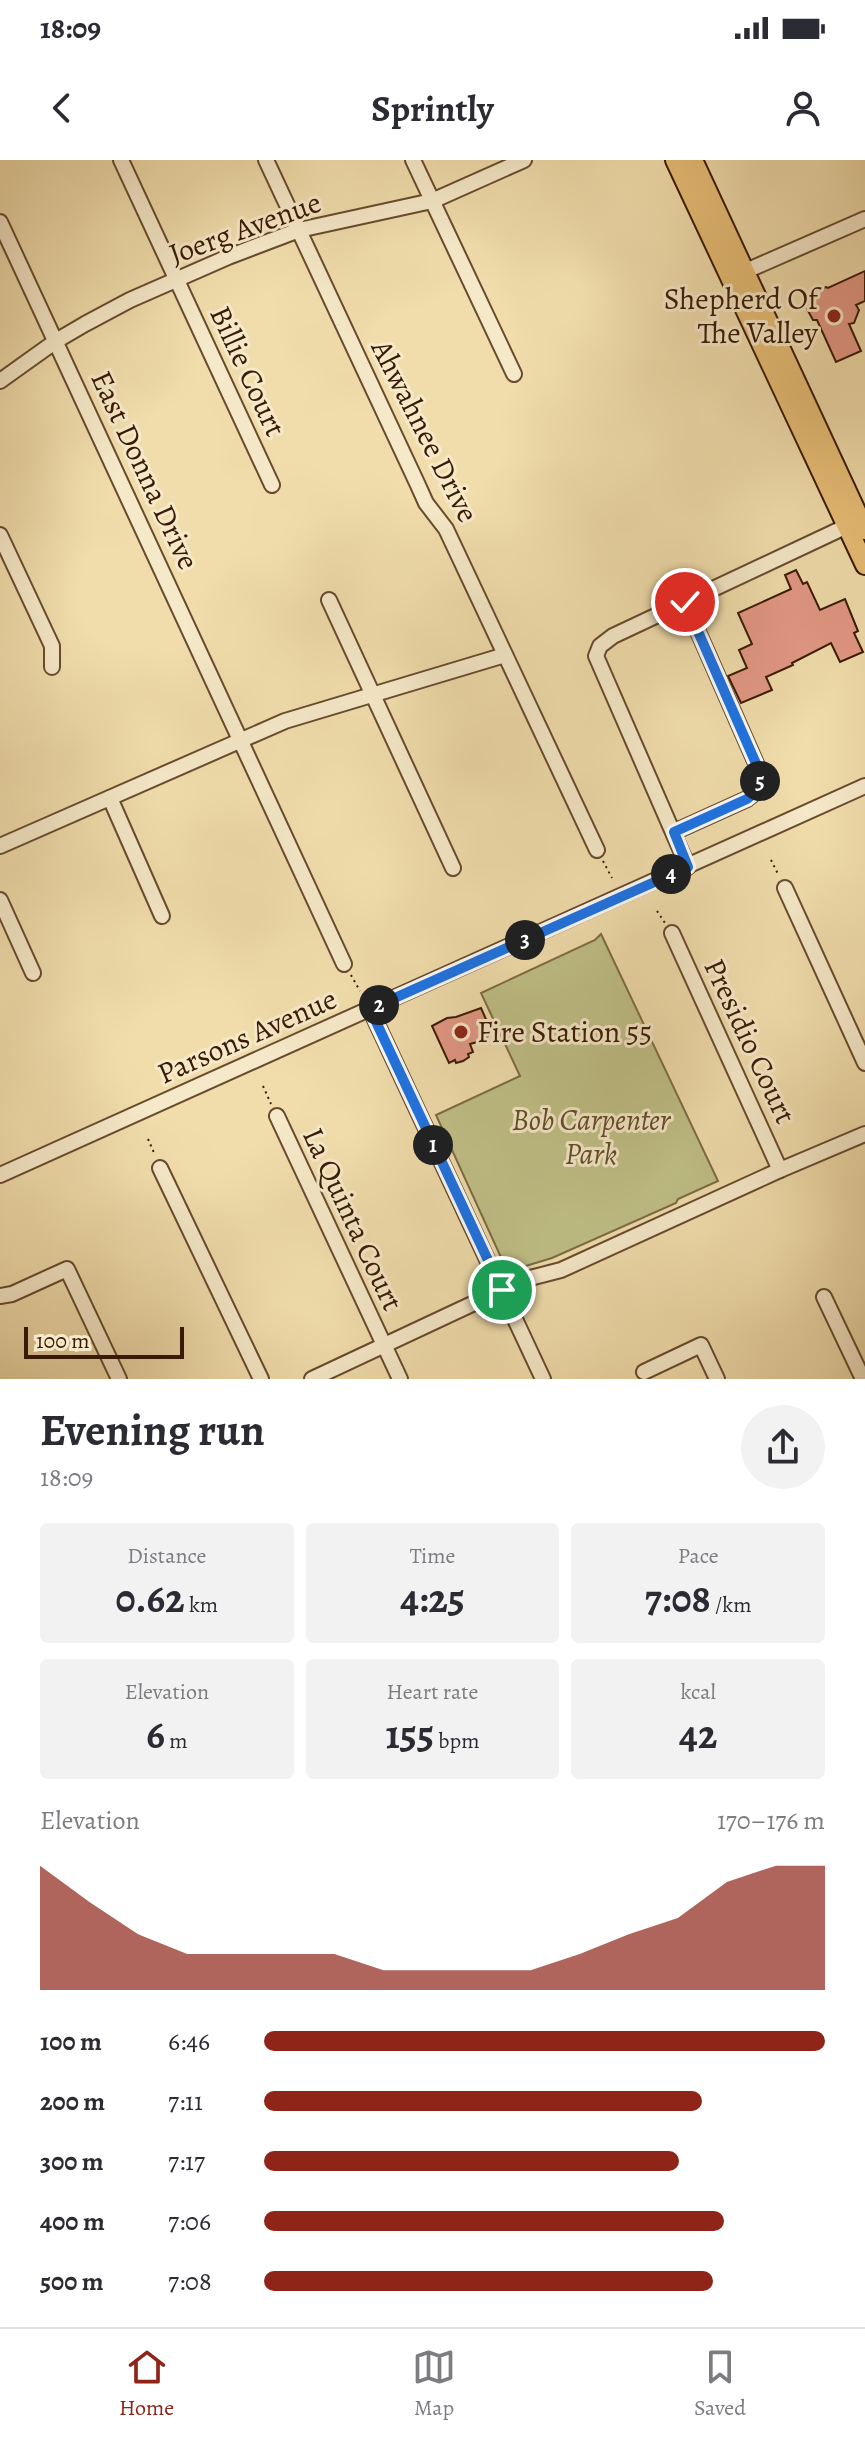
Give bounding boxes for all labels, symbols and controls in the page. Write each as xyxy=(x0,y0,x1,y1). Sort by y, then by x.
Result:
text: 18:09 xyxy=(40,8,101,48)
text: Sprintly xyxy=(371,84,494,133)
icon: back xyxy=(40,86,84,130)
icon: person xyxy=(781,86,825,130)
street label: Joerg Avenue xyxy=(164,182,326,274)
place label: Shepherd Of The Valley xyxy=(664,279,822,353)
street label: Billie Court xyxy=(200,299,296,443)
marker: Shepherd Of The Valley xyxy=(825,307,843,325)
street label: Ahwahnee Drive xyxy=(361,332,488,529)
street label: East Donna Drive xyxy=(81,364,209,576)
pin xyxy=(651,568,719,636)
icon: check xyxy=(663,580,707,624)
pin: 5 xyxy=(740,761,780,801)
text: 5 xyxy=(755,766,765,796)
pin: 4 xyxy=(651,854,691,894)
text: 4 xyxy=(666,859,676,889)
pin: 3 xyxy=(505,920,545,960)
text: 3 xyxy=(520,925,530,955)
street label: Presidio Court xyxy=(694,952,806,1130)
street label: Parsons Avenue xyxy=(151,979,343,1093)
pin: 2 xyxy=(359,985,399,1025)
text: 2 xyxy=(374,990,384,1020)
place label: Fire Station 55 xyxy=(477,1012,652,1052)
marker: Fire Station 55 xyxy=(452,1023,470,1041)
park label: Bob Carpenter Park xyxy=(512,1100,672,1174)
street label: La Quinta Court xyxy=(293,1121,413,1317)
pin: 1 xyxy=(413,1125,453,1165)
text: 1 xyxy=(429,1130,437,1160)
pin xyxy=(468,1256,536,1324)
icon: arrive xyxy=(480,1268,524,1312)
scale bar xyxy=(24,1323,184,1359)
text: 100 m xyxy=(36,1326,90,1356)
text: Evening run xyxy=(40,1400,265,1460)
button: share xyxy=(741,1405,825,1489)
text: 18:09 xyxy=(40,1460,93,1495)
text: Distance xyxy=(127,1541,206,1571)
text: Time xyxy=(410,1541,455,1571)
text: Pace xyxy=(678,1541,719,1571)
text: 0.62 xyxy=(115,1571,185,1626)
text: 4:25 xyxy=(400,1571,465,1626)
text: 7:08 xyxy=(645,1571,711,1626)
text: km xyxy=(185,1590,218,1620)
text: /km xyxy=(711,1590,752,1620)
text: Elevation xyxy=(125,1677,209,1707)
text: Heart rate xyxy=(387,1677,478,1707)
text: kcal xyxy=(681,1677,716,1707)
text: 6 xyxy=(146,1707,165,1762)
text: 155 xyxy=(386,1707,434,1762)
text: 42 xyxy=(679,1707,717,1762)
text: m xyxy=(165,1726,188,1756)
text: bpm xyxy=(434,1726,479,1756)
text: Elevation xyxy=(40,1803,140,1838)
text: 170–176 m xyxy=(717,1803,825,1838)
text: 100 m xyxy=(40,2024,102,2059)
text: 6:46 xyxy=(168,2024,210,2059)
text: 200 m xyxy=(40,2084,105,2119)
text: 7:11 xyxy=(168,2084,203,2119)
text: 300 m xyxy=(40,2144,104,2179)
text: 7:17 xyxy=(168,2144,205,2179)
text: 400 m xyxy=(40,2204,105,2239)
text: 7:06 xyxy=(168,2204,211,2239)
text: 500 m xyxy=(40,2264,104,2299)
text: 7:08 xyxy=(168,2264,212,2299)
tab: Home xyxy=(119,2345,174,2423)
tab: Map xyxy=(412,2345,456,2423)
tab: Saved xyxy=(694,2345,746,2423)

